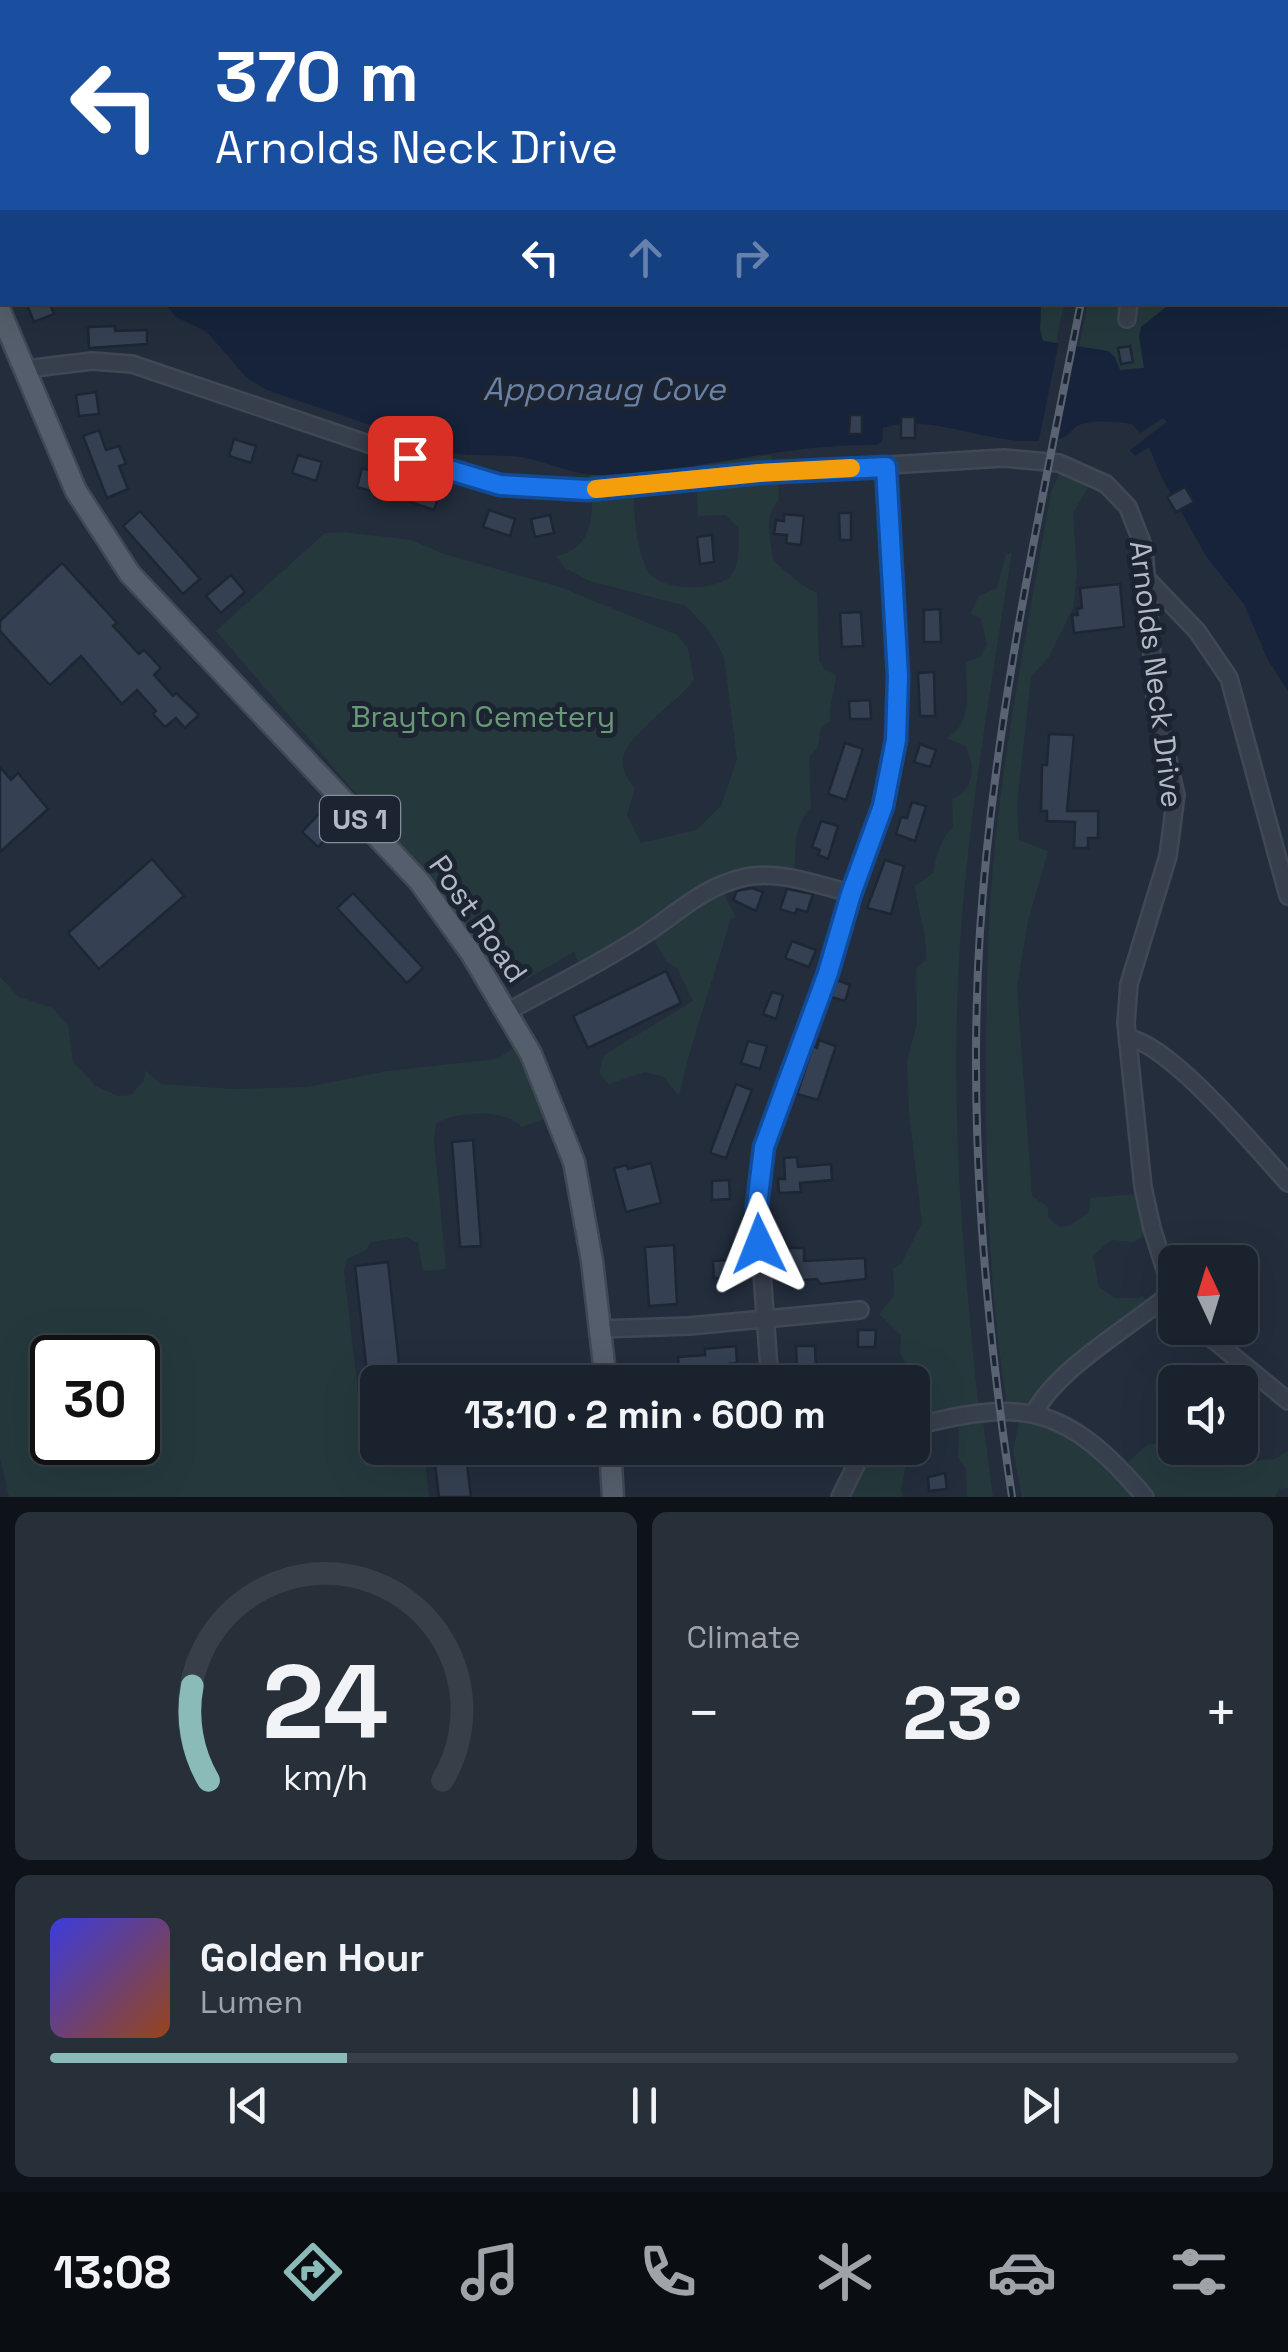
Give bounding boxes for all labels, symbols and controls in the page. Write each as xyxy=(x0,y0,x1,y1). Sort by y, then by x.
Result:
text: 370 m xyxy=(215,32,419,121)
icon: left xyxy=(50,40,180,170)
text: Arnolds Neck Drive xyxy=(215,119,618,176)
icon: left xyxy=(513,230,568,285)
icon: ahead xyxy=(618,230,673,285)
icon: right xyxy=(723,230,778,285)
water label: Apponaug Cove xyxy=(483,369,726,409)
pin xyxy=(368,416,453,501)
icon: arrive xyxy=(383,431,438,486)
street label: Arnolds Neck Drive xyxy=(1121,538,1192,810)
park label: Brayton Cemetery xyxy=(351,697,615,736)
road number: US 1 xyxy=(320,796,400,842)
street label: Post Road xyxy=(420,847,536,990)
position arrow xyxy=(707,1192,811,1296)
north arrow xyxy=(1158,1245,1258,1345)
map controls xyxy=(1158,1245,1258,1465)
speed limit sign: 30 xyxy=(30,1335,160,1465)
button: sound xyxy=(1158,1365,1258,1465)
text: 13:10 · 2 min · 600 m xyxy=(464,1391,826,1439)
text: Climate xyxy=(687,1617,801,1657)
text: 24 xyxy=(263,1636,389,1768)
text: 23° xyxy=(902,1665,1022,1761)
text: − xyxy=(687,1678,721,1748)
text: + xyxy=(1204,1678,1238,1748)
text: km/h xyxy=(283,1755,368,1800)
text: Golden Hour xyxy=(200,1934,424,1982)
text: Lumen xyxy=(200,1982,303,2022)
icon: previous xyxy=(221,2078,276,2133)
icon: pause xyxy=(617,2078,672,2133)
icon: next xyxy=(1013,2078,1068,2133)
icon: directions xyxy=(278,2237,348,2307)
icon: music xyxy=(455,2237,525,2307)
icon: phone xyxy=(633,2237,703,2307)
icon: climate xyxy=(810,2237,880,2307)
icon: car xyxy=(987,2237,1057,2307)
icon: filters xyxy=(1164,2237,1234,2307)
text: 13:08 xyxy=(54,2244,171,2301)

